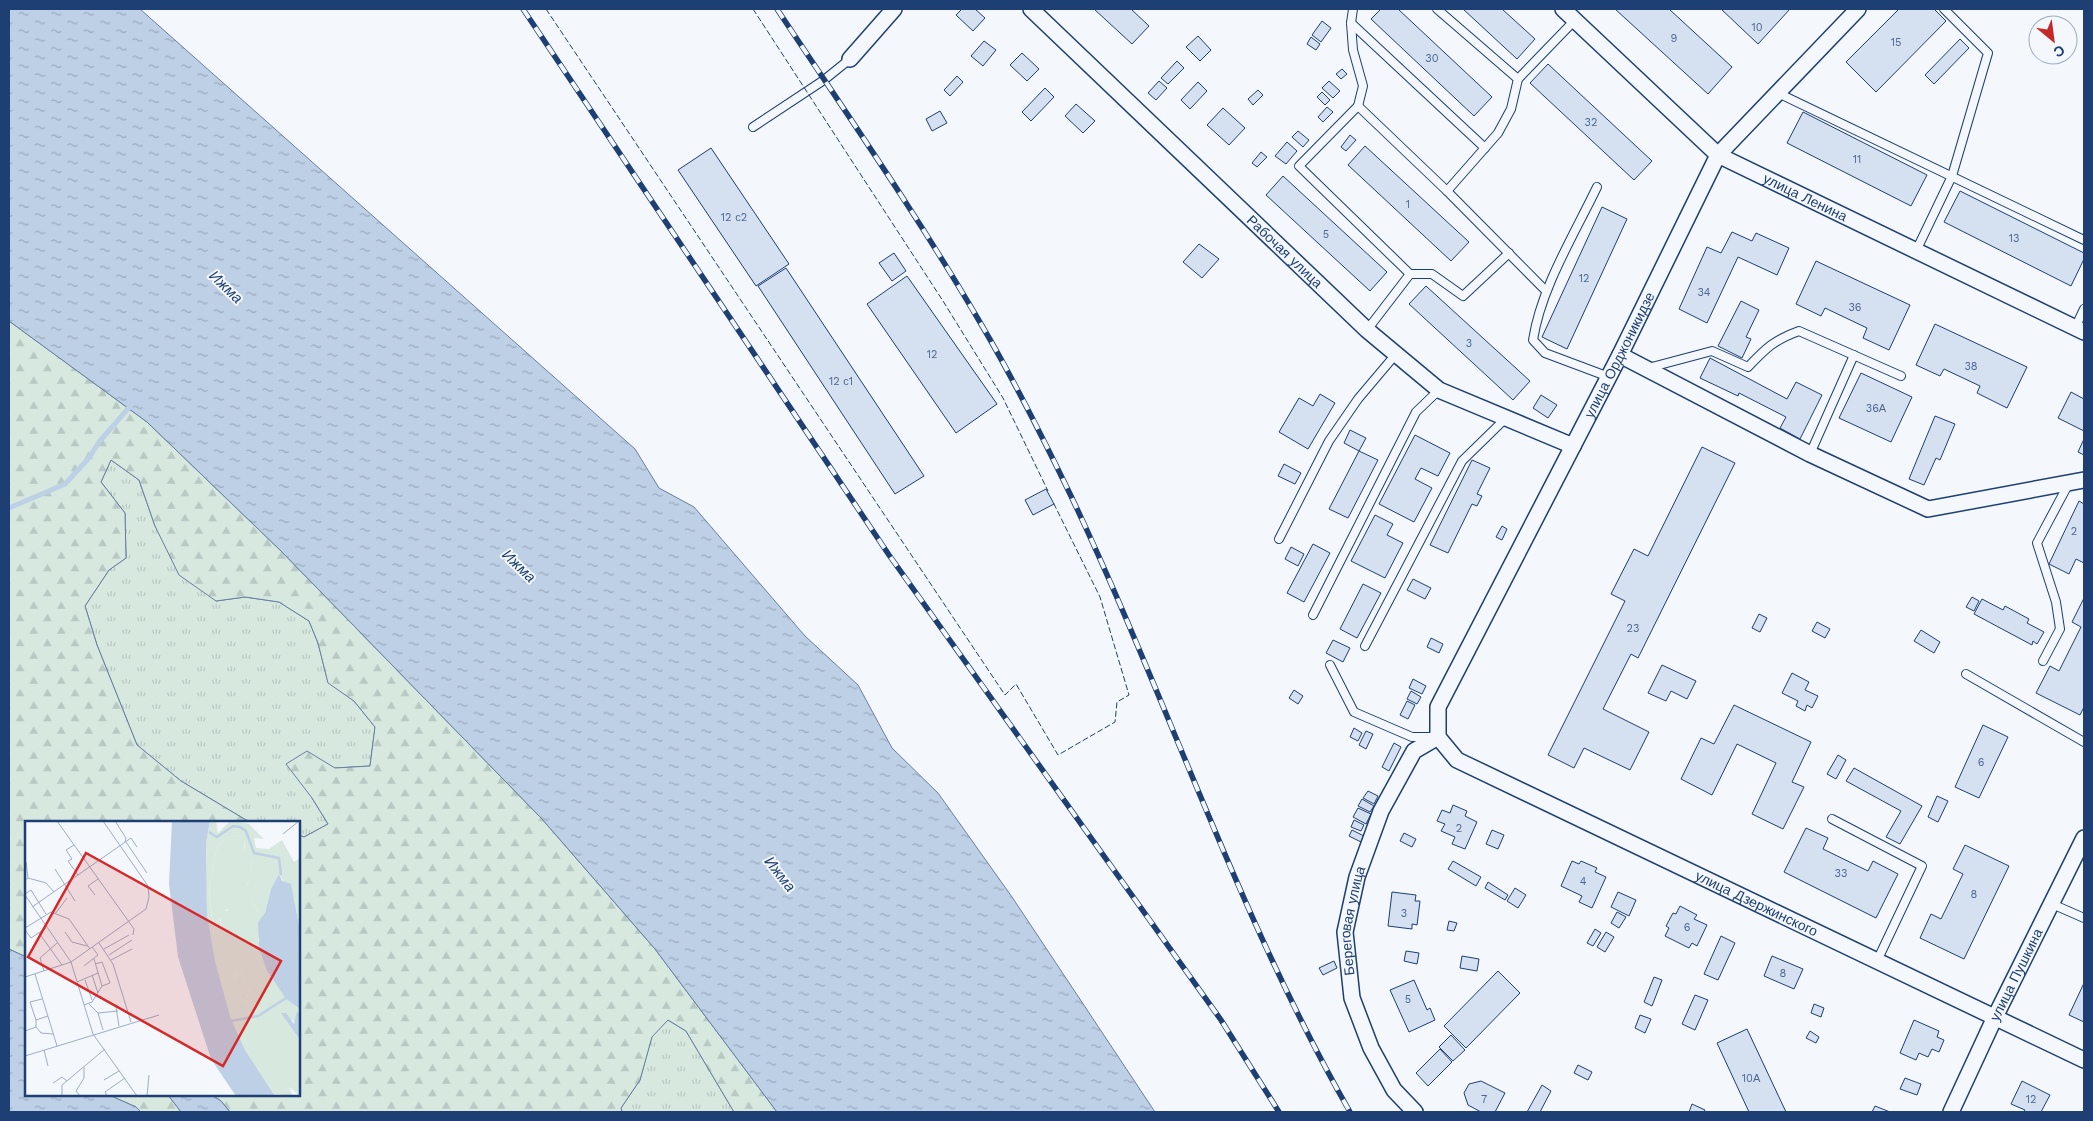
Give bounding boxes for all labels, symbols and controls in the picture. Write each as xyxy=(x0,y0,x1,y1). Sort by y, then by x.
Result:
north arrow xyxy=(2028,15,2078,65)
house number: 10 xyxy=(1751,21,1763,34)
house number: 9 xyxy=(1671,32,1678,45)
house number: 15 xyxy=(1891,36,1901,49)
text: С xyxy=(2051,42,2068,61)
house number: 30 xyxy=(1425,52,1439,65)
house number: 32 xyxy=(1585,116,1597,129)
house number: 11 xyxy=(1853,153,1861,166)
street label: улица Ленина xyxy=(1761,170,1850,224)
house number: 1 xyxy=(1406,198,1410,211)
house number: 12 с2 xyxy=(721,211,747,224)
street label: Рабочая улица xyxy=(1244,212,1326,291)
house number: 5 xyxy=(1323,228,1329,241)
house number: 13 xyxy=(2009,232,2019,245)
water label: Ижма xyxy=(205,267,247,307)
house number: 12 xyxy=(1579,272,1589,285)
house number: 34 xyxy=(1697,286,1711,299)
street label: улица Орджоникидзе xyxy=(1581,289,1658,421)
house number: 36 xyxy=(1848,301,1862,314)
house number: 3 xyxy=(1466,337,1472,350)
house number: 12 xyxy=(927,348,937,361)
house number: 38 xyxy=(1964,360,1978,373)
house number: 12 с1 xyxy=(829,375,853,388)
house number: 36А xyxy=(1866,402,1887,415)
house number: 2 xyxy=(2071,525,2077,538)
water label: Ижма xyxy=(498,546,540,586)
house number: 23 xyxy=(1627,622,1639,635)
house number: 6 xyxy=(1978,756,1985,769)
inset map xyxy=(25,821,300,1096)
house number: 2 xyxy=(1456,822,1462,835)
water label: Ижма xyxy=(761,853,799,895)
street label: Береговая улица xyxy=(1337,864,1368,976)
street label: улица Дзержинского xyxy=(1693,867,1821,940)
house number: 33 xyxy=(1835,867,1847,880)
house number: 4 xyxy=(1580,875,1587,888)
house number: 8 xyxy=(1971,888,1978,901)
house number: 3 xyxy=(1401,907,1407,920)
house number: 6 xyxy=(1684,921,1691,934)
street label: улица Пушкина xyxy=(1986,926,2046,1023)
house number: 8 xyxy=(1780,967,1787,980)
house number: 5 xyxy=(1405,993,1411,1006)
house number: 10А xyxy=(1742,1072,1761,1085)
house number: 7 xyxy=(1481,1093,1487,1106)
house number: 12 xyxy=(2026,1093,2036,1106)

